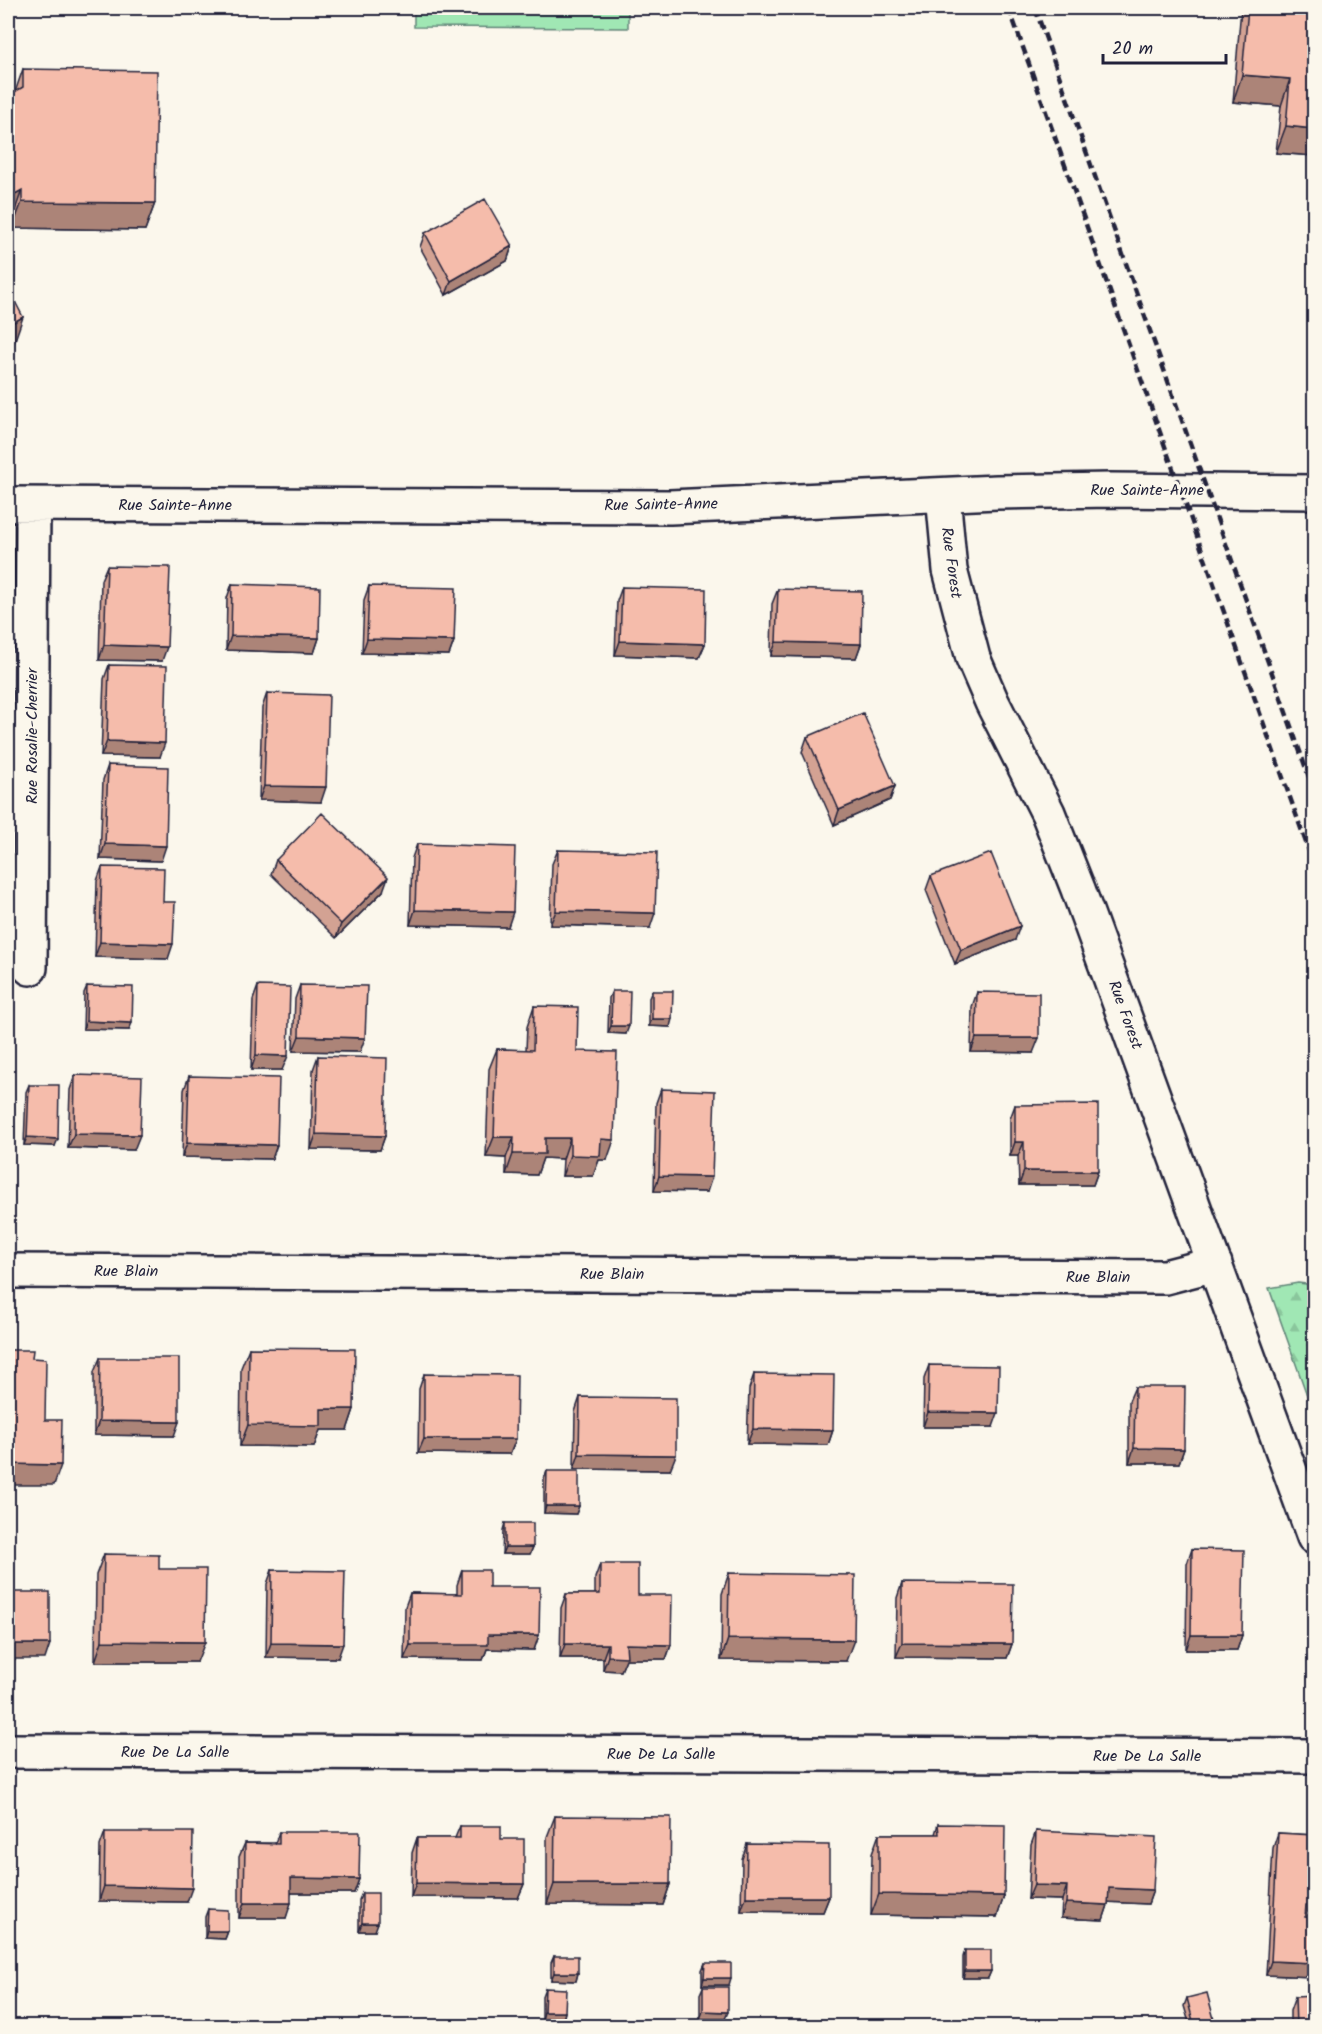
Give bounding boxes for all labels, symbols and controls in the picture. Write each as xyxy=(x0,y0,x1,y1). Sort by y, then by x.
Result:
scale bar xyxy=(1103,27,1226,65)
text: 20 m xyxy=(1112,35,1153,64)
street label: Rue Sainte-Anne xyxy=(1090,478,1204,503)
street label: Rue Sainte-Anne xyxy=(604,492,718,518)
street label: Rue Sainte-Anne xyxy=(118,493,232,518)
street label: Rue Forest xyxy=(934,526,968,601)
street label: Rue Rosalie-Cherrier xyxy=(20,666,45,804)
street label: Rue Forest xyxy=(1101,977,1149,1054)
street label: Rue Blain xyxy=(94,1259,158,1284)
street label: Rue Blain xyxy=(580,1262,644,1287)
street label: Rue Blain xyxy=(1066,1265,1130,1290)
street label: Rue De La Salle xyxy=(121,1740,229,1765)
street label: Rue De La Salle xyxy=(607,1742,715,1767)
street label: Rue De La Salle xyxy=(1093,1744,1201,1769)

